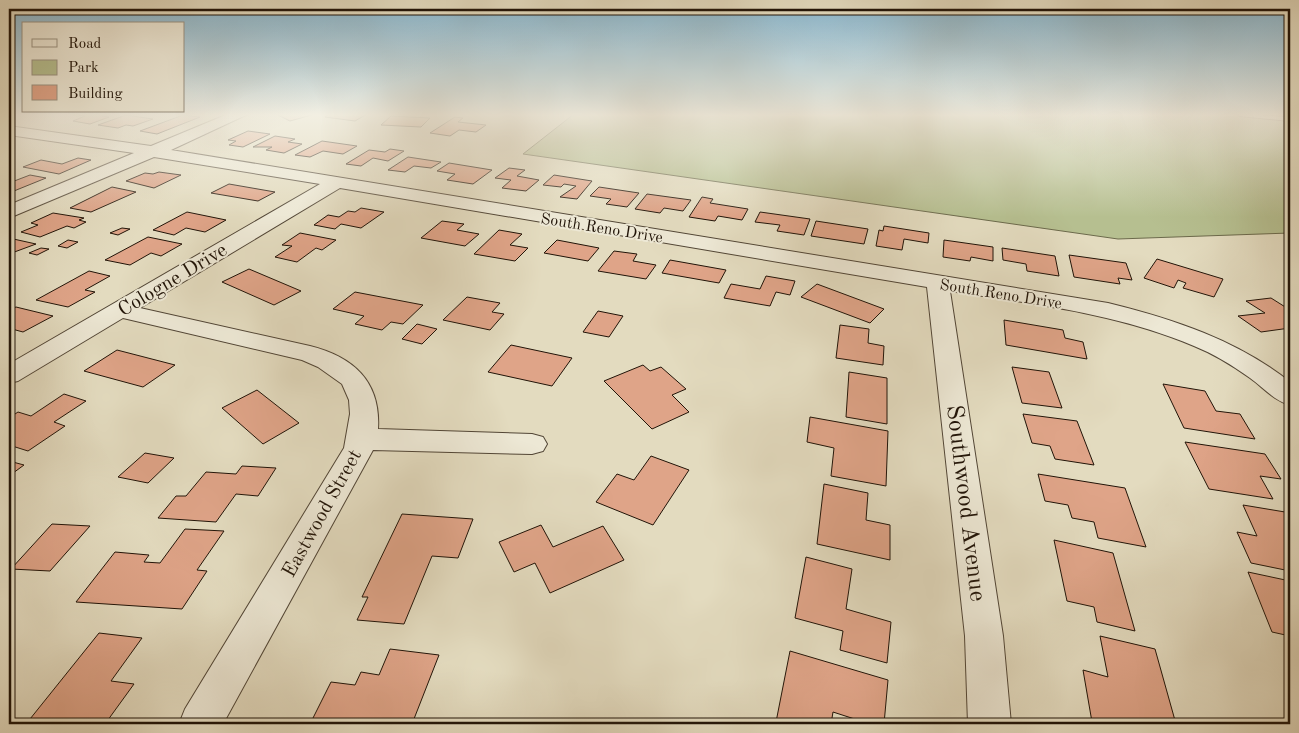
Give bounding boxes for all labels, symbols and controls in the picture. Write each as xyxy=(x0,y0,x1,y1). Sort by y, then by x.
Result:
legend xyxy=(22,22,185,112)
text: Road xyxy=(68,37,102,52)
text: Park xyxy=(68,61,99,76)
text: Building xyxy=(68,87,123,102)
street label: South Reno Drive xyxy=(539,211,664,247)
street label: Cologne Drive xyxy=(115,240,231,321)
street label: South Reno Drive xyxy=(938,277,1063,313)
street label: Southwood Avenue xyxy=(941,404,989,603)
street label: Eastwood Street xyxy=(279,447,366,581)

